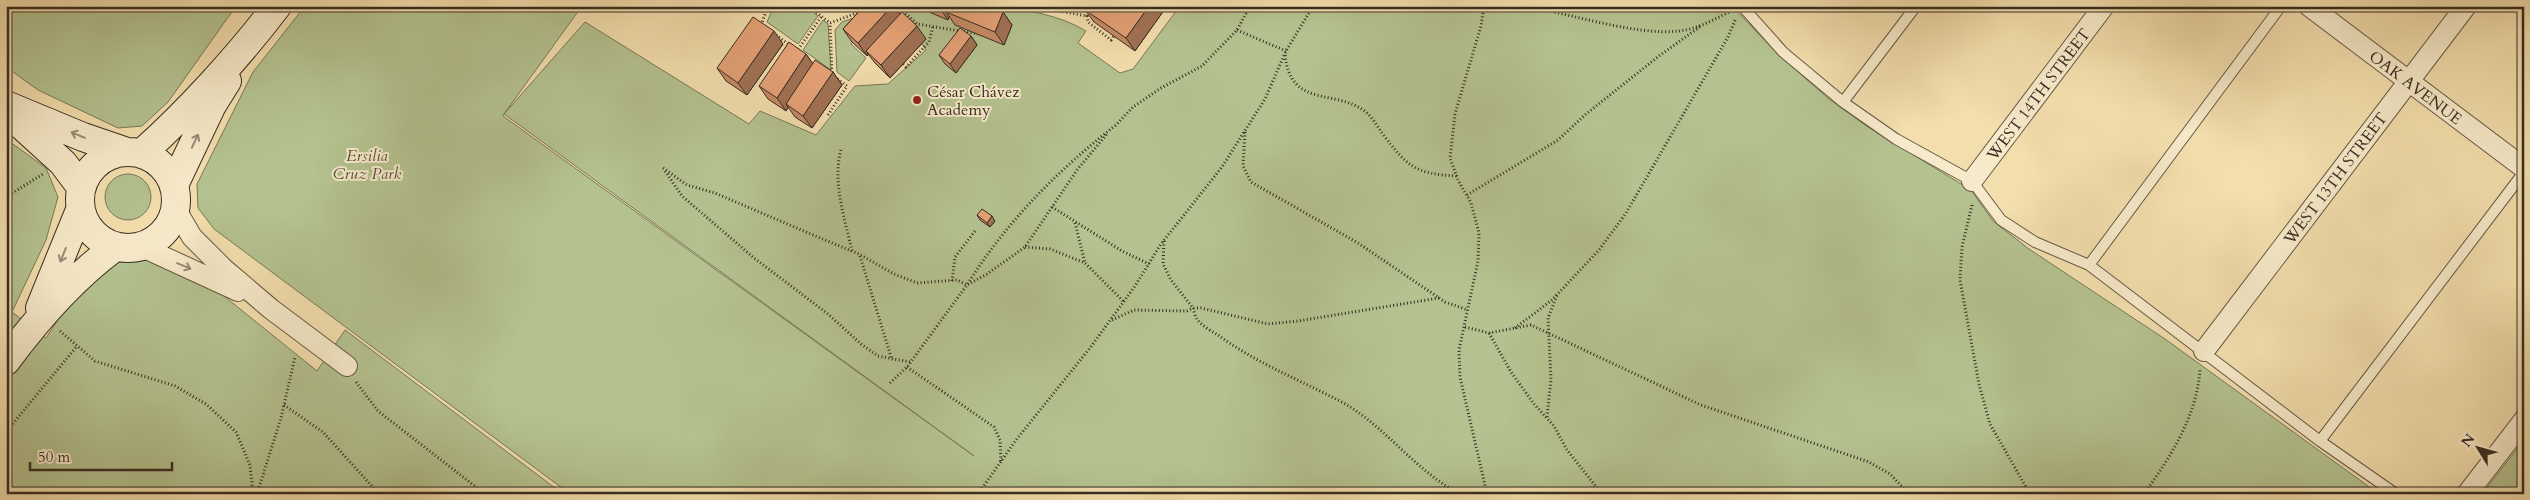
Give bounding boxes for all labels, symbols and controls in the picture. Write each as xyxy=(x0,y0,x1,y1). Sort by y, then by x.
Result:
street label: WEST 14TH STREET xyxy=(1981,24,2096,166)
street label: OAK AVENUE xyxy=(2364,46,2466,130)
place label: César Chávez Academy xyxy=(927,81,1019,121)
marker: César Chávez Academy xyxy=(911,94,923,106)
street label: WEST 13TH STREET xyxy=(2278,108,2393,250)
one-way arrow xyxy=(71,130,86,139)
one-way arrow xyxy=(191,134,200,149)
park label: Ersilia Cruz Park xyxy=(333,145,401,185)
one-way arrow xyxy=(57,247,67,262)
one-way arrow xyxy=(176,262,191,272)
north arrow xyxy=(2452,422,2502,472)
text: N xyxy=(2457,430,2479,451)
scale bar xyxy=(30,440,172,472)
text: 50 m xyxy=(38,447,70,467)

